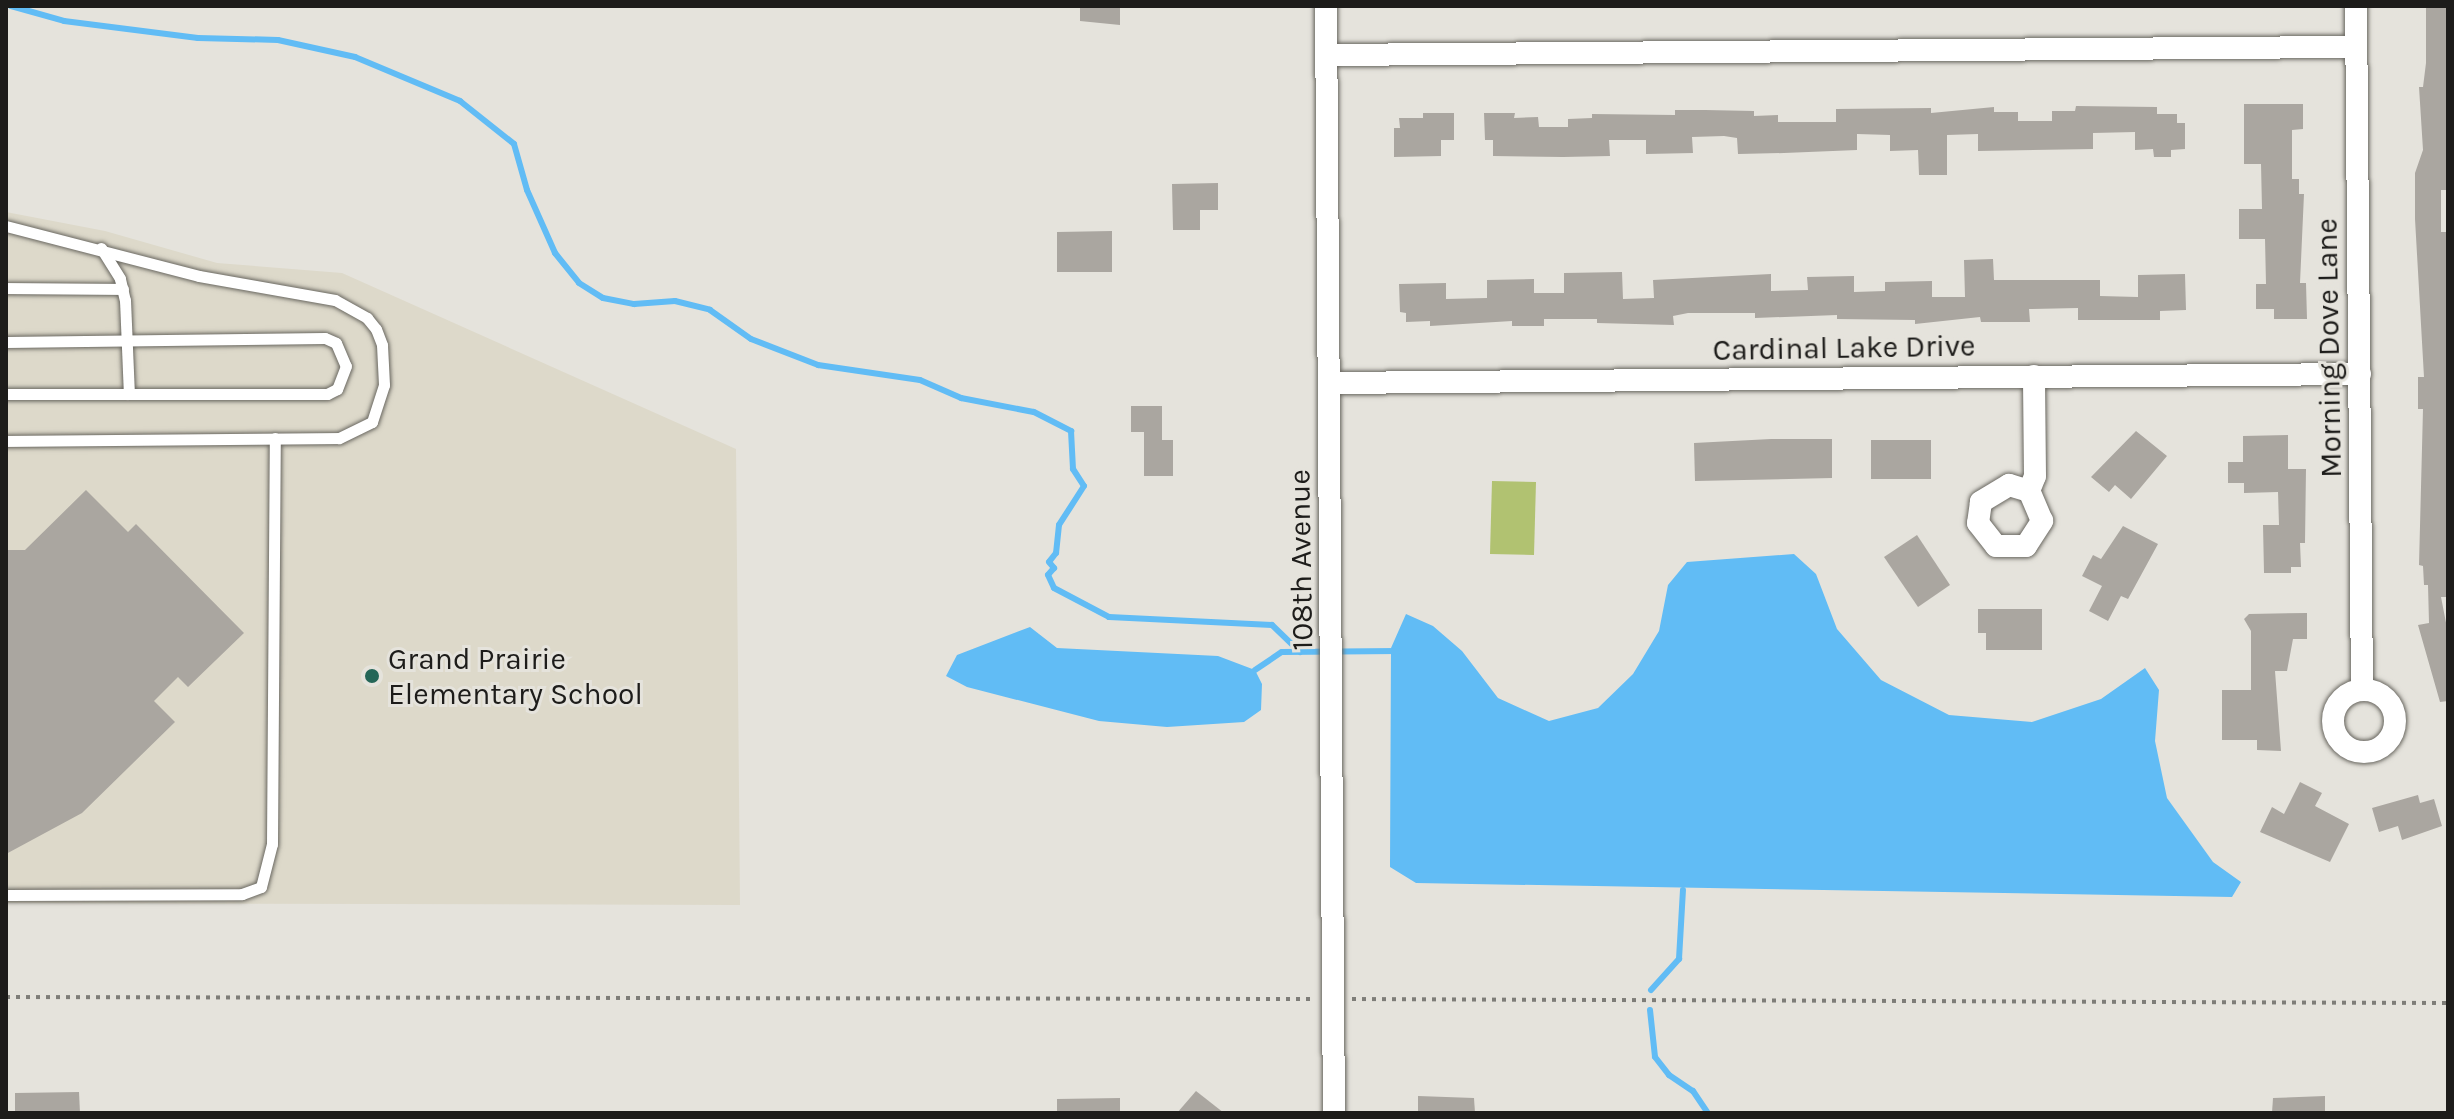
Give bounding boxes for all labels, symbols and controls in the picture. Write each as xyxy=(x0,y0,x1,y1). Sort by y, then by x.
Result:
street label: Morning Dove Lane xyxy=(2309,218,2349,478)
street label: Cardinal Lake Drive xyxy=(1712,328,1976,368)
street label: 108th Avenue xyxy=(1281,469,1321,651)
place label: Grand Prairie Elementary School xyxy=(388,641,643,712)
marker: Grand Prairie Elementary School xyxy=(363,667,381,685)

